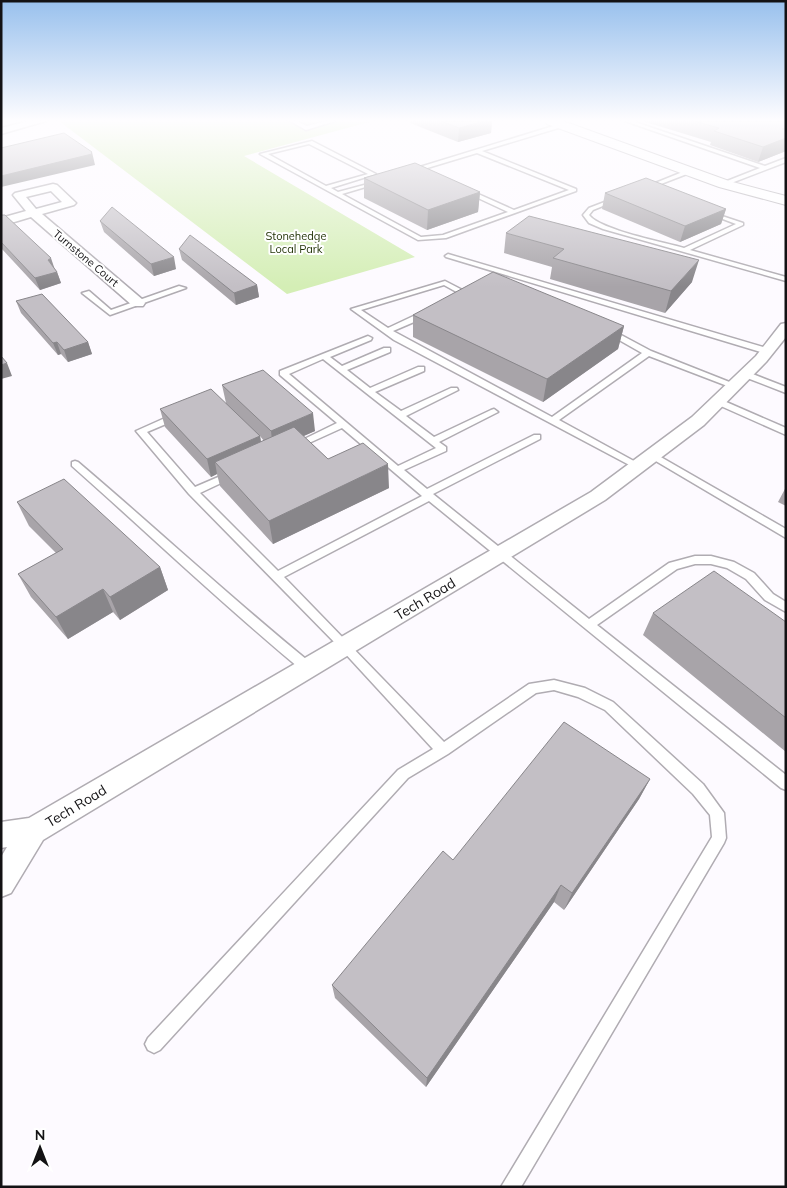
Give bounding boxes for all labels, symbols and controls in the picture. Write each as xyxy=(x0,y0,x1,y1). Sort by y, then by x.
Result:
street label: Turnstone Court xyxy=(50,227,122,290)
park label: Stonehedge Local Park xyxy=(266,229,327,256)
street label: Tech Road xyxy=(391,574,459,624)
street label: Tech Road xyxy=(42,781,110,831)
north arrow xyxy=(15,1123,65,1173)
text: N xyxy=(35,1126,45,1144)

